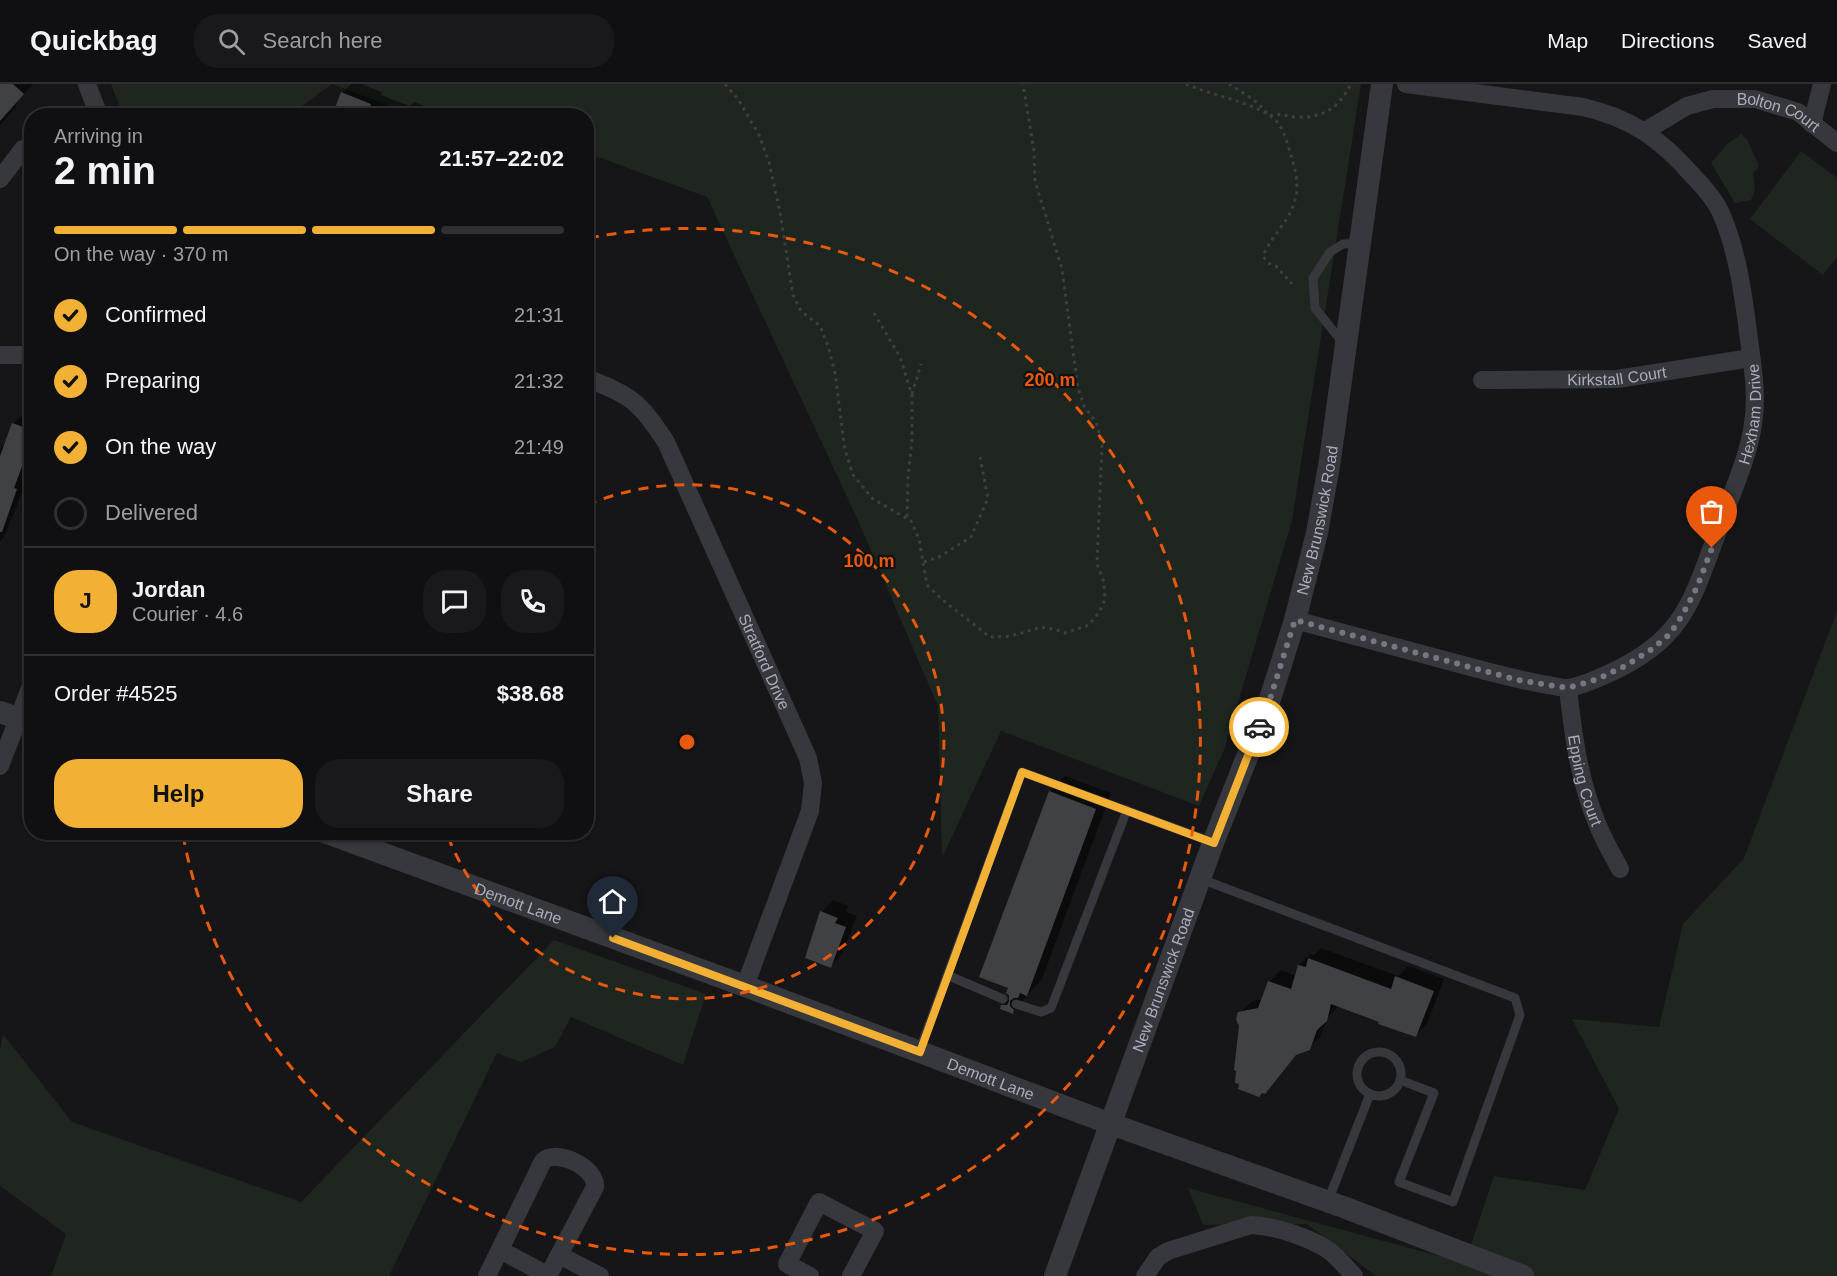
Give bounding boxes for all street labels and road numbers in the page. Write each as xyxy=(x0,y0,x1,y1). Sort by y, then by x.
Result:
street label: Bolton Court xyxy=(1737,91,1824,135)
street label: Kirkstall Court xyxy=(1567,363,1668,388)
street label: Hexham Drive xyxy=(1735,363,1764,467)
street label: New Brunswick Road xyxy=(1294,445,1341,597)
street label: Stratford Drive xyxy=(735,611,793,712)
street label: Epping Court xyxy=(1565,734,1605,829)
street label: Demott Lane xyxy=(472,880,564,927)
street label: New Brunswick Road xyxy=(1129,906,1198,1055)
street label: Demott Lane xyxy=(945,1055,1037,1103)

